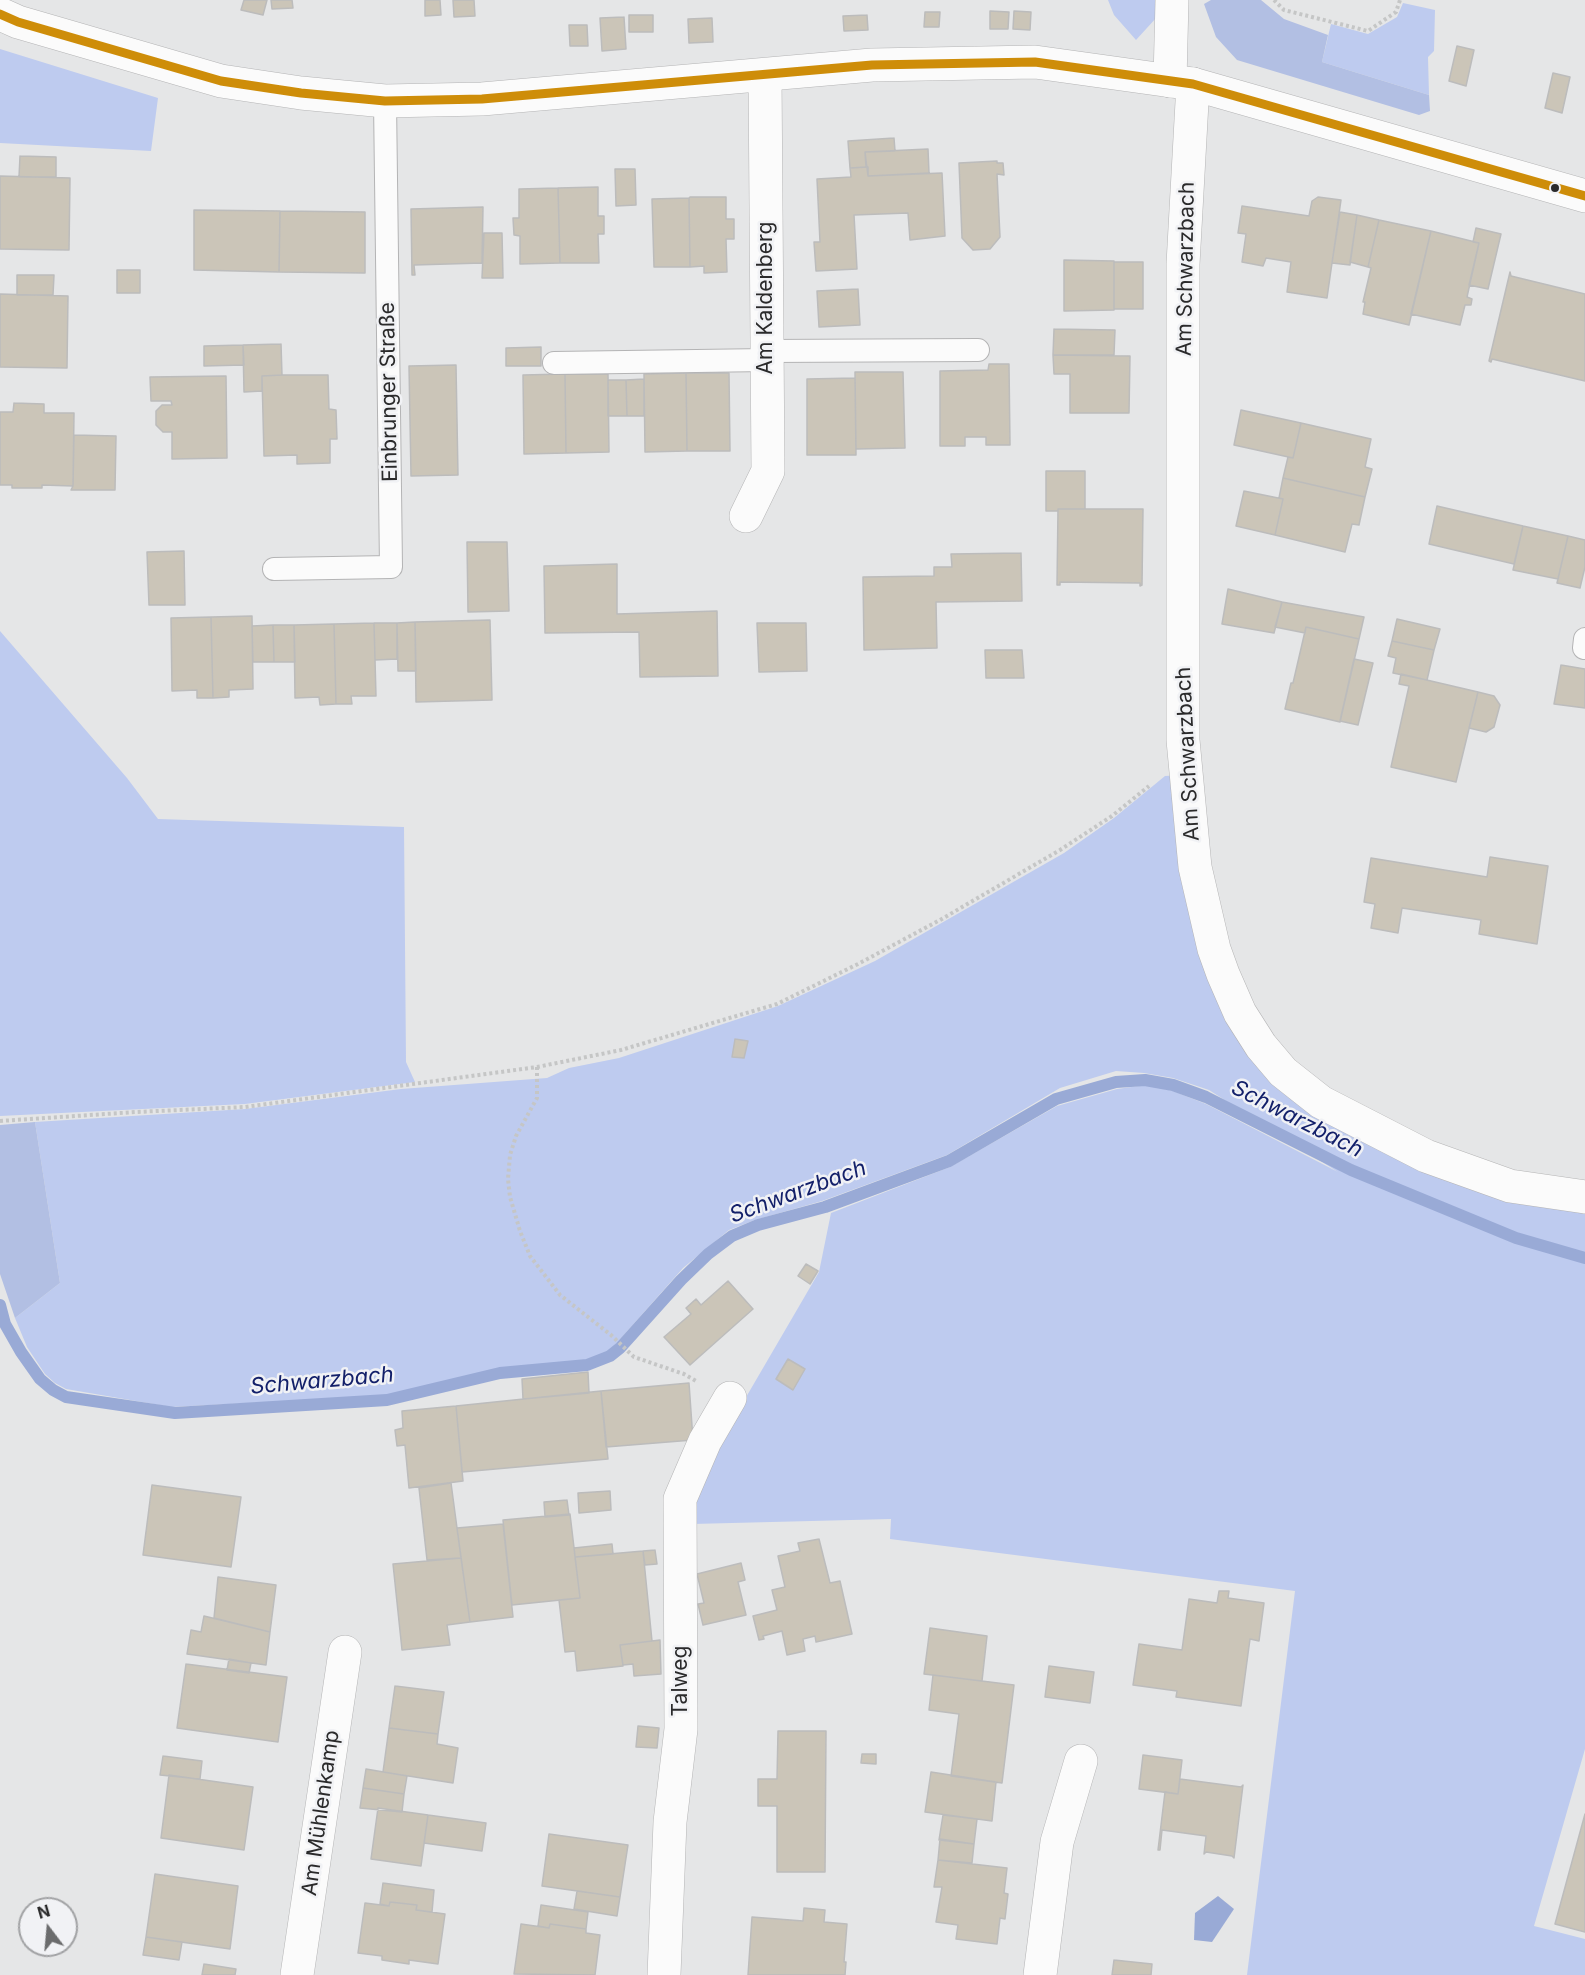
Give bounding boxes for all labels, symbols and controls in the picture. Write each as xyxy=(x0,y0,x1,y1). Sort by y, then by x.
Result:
street label: Am Schwarzbach xyxy=(1172,182,1200,356)
unlabelled marker xyxy=(1549,182,1561,194)
street label: Am Kaldenberg xyxy=(753,222,779,374)
street label: Einbrunger Straße xyxy=(375,302,403,482)
street label: Am Schwarzbach xyxy=(1171,666,1205,842)
water label: Schwarzbach xyxy=(1227,1075,1367,1163)
water label: Schwarzbach xyxy=(726,1155,870,1229)
water label: Schwarzbach xyxy=(249,1362,395,1400)
street label: Talweg xyxy=(668,1646,694,1716)
street label: Am Mühlenkamp xyxy=(297,1729,345,1897)
north arrow xyxy=(18,1897,78,1957)
text: N xyxy=(35,1900,52,1923)

